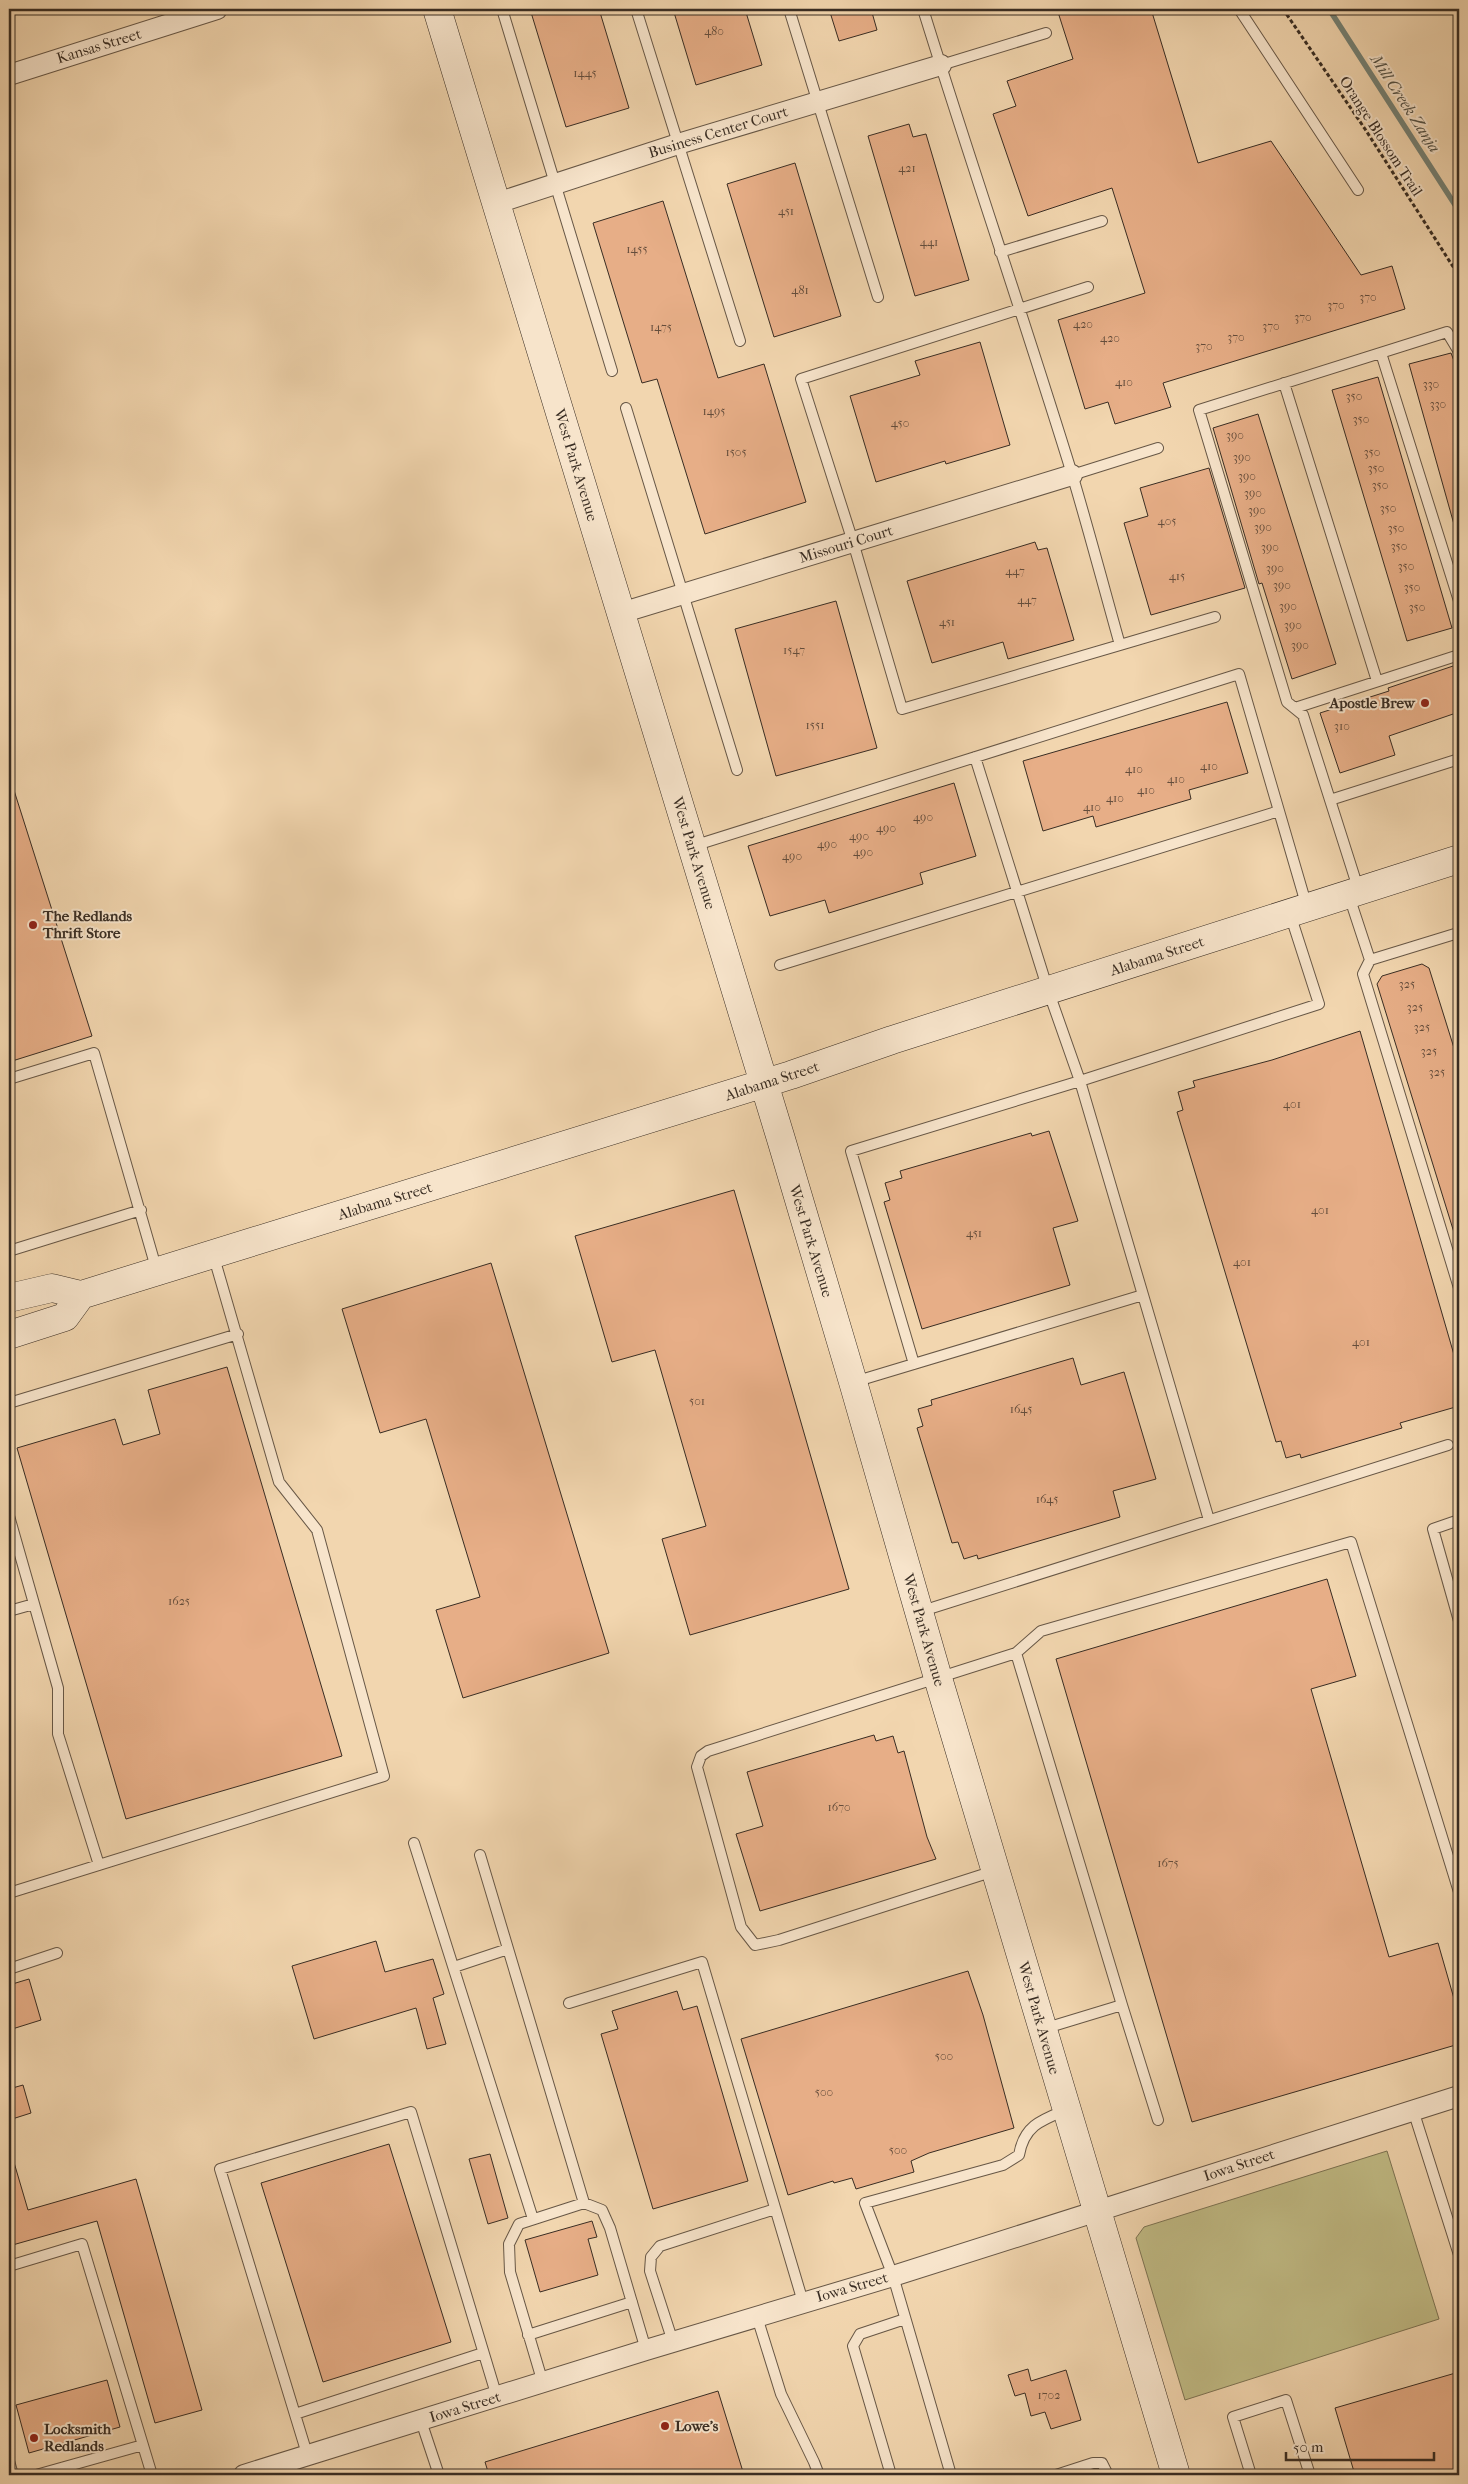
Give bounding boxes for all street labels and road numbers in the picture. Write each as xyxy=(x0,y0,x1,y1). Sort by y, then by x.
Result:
street label: Kansas Street xyxy=(55,24,144,67)
street label: Orange Blossom Trail xyxy=(1336,73,1426,199)
street label: Business Center Court xyxy=(646,102,791,162)
street label: West Park Avenue xyxy=(550,406,602,524)
street label: Missouri Court xyxy=(797,521,896,567)
street label: West Park Avenue xyxy=(668,794,720,912)
street label: Alabama Street xyxy=(1107,932,1207,980)
street label: Alabama Street xyxy=(722,1057,822,1105)
street label: Alabama Street xyxy=(335,1178,435,1224)
street label: West Park Avenue xyxy=(785,1182,837,1300)
street label: West Park Avenue xyxy=(899,1570,949,1689)
street label: West Park Avenue xyxy=(1014,1958,1064,2077)
street label: Iowa Street xyxy=(1201,2145,1277,2185)
street label: Iowa Street xyxy=(814,2268,891,2306)
street label: Iowa Street xyxy=(427,2387,503,2426)

